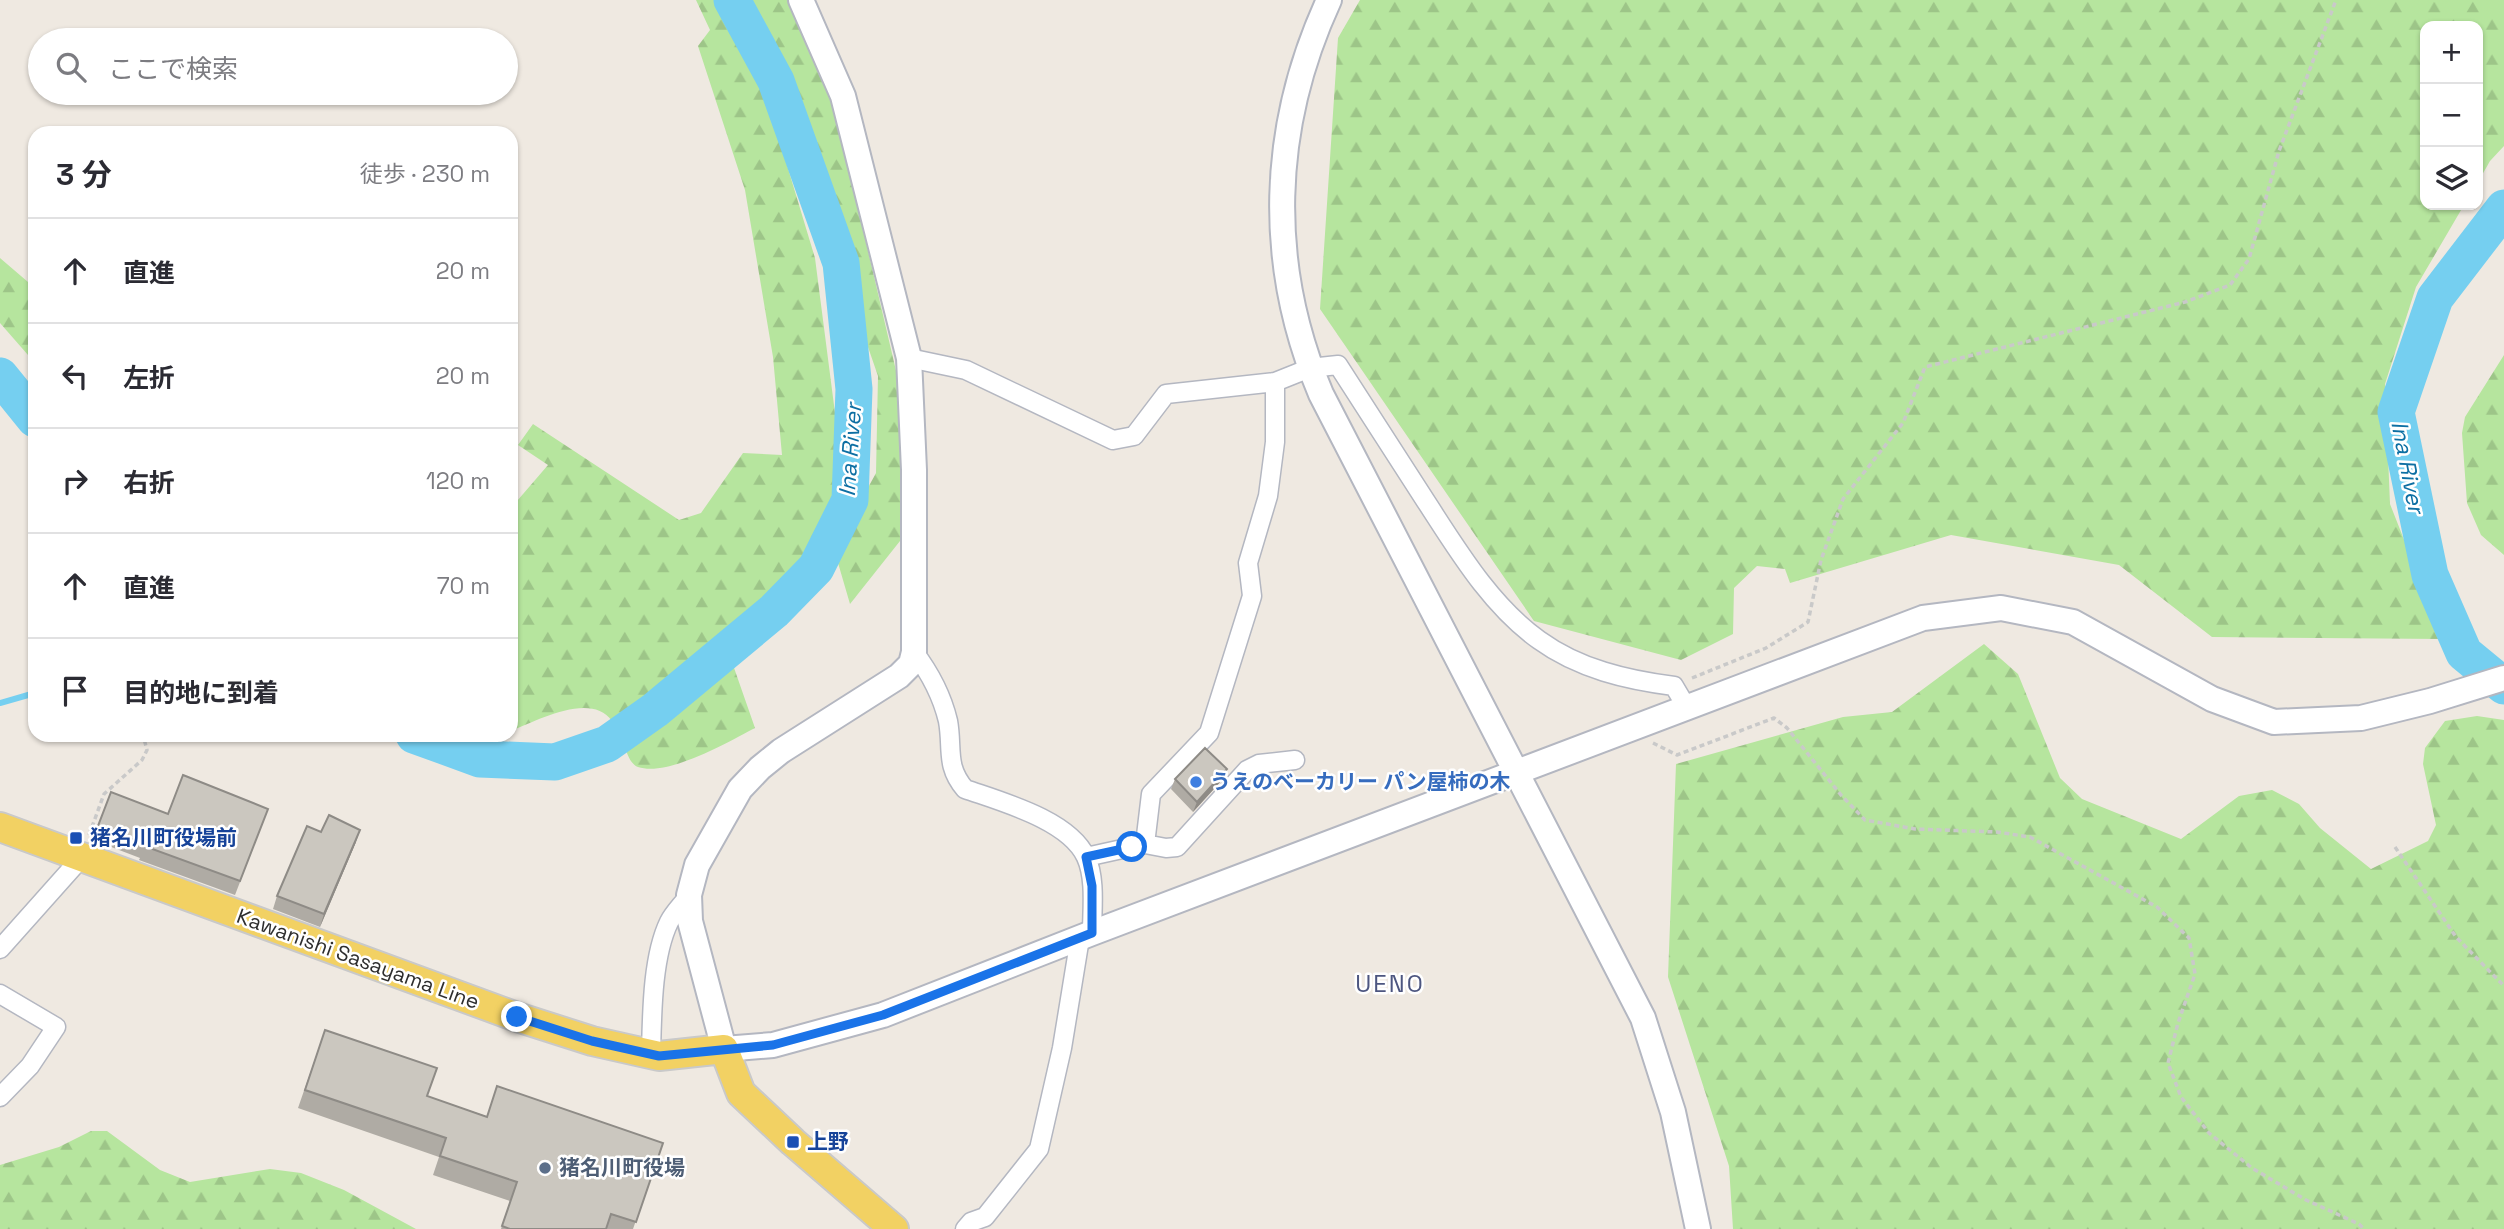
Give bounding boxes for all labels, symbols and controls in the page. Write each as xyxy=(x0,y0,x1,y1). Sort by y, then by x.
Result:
map controls xyxy=(2420,21,2483,210)
button: + xyxy=(2420,21,2483,84)
search box xyxy=(28,28,518,105)
icon: search xyxy=(52,48,90,86)
text: ここで検索 xyxy=(108,52,238,86)
button: − xyxy=(2420,84,2483,147)
button: layers xyxy=(2420,147,2483,210)
text: 3 分 xyxy=(56,155,112,194)
text: 徒歩 · 230 m xyxy=(360,159,490,189)
icon: ahead xyxy=(56,252,94,290)
text: 直進 xyxy=(123,256,175,290)
text: 20 m xyxy=(436,256,490,286)
icon: left xyxy=(56,357,94,395)
text: 左折 xyxy=(123,361,175,395)
text: 20 m xyxy=(436,361,490,391)
water label: Ina River xyxy=(832,400,868,498)
water label: Ina River xyxy=(2384,418,2432,518)
icon: right xyxy=(56,462,94,500)
text: 右折 xyxy=(123,466,175,500)
text: 120 m xyxy=(426,466,490,496)
icon: ahead xyxy=(56,567,94,605)
text: 直進 xyxy=(123,571,175,605)
text: 70 m xyxy=(437,571,490,601)
icon: arrive xyxy=(56,672,94,710)
text: 目的地に到着 xyxy=(123,676,279,710)
place label: うえのベーカリー パン屋柿の木 xyxy=(1210,768,1510,795)
marker: うえのベーカリー パン屋柿の木 xyxy=(1188,774,1204,790)
place label: 猪名川町役場前 xyxy=(90,824,237,851)
marker: 猪名川町役場前 xyxy=(68,830,84,846)
route start xyxy=(1116,831,1147,862)
street label: Kawanishi Sasayama Line xyxy=(233,902,483,1015)
district label: UENO xyxy=(1355,968,1425,999)
route end xyxy=(501,1001,532,1032)
place label: 上野 xyxy=(807,1128,849,1155)
marker: 上野 xyxy=(785,1134,801,1150)
place label: 猪名川町役場 xyxy=(559,1154,685,1181)
marker: 猪名川町役場 xyxy=(537,1160,553,1176)

